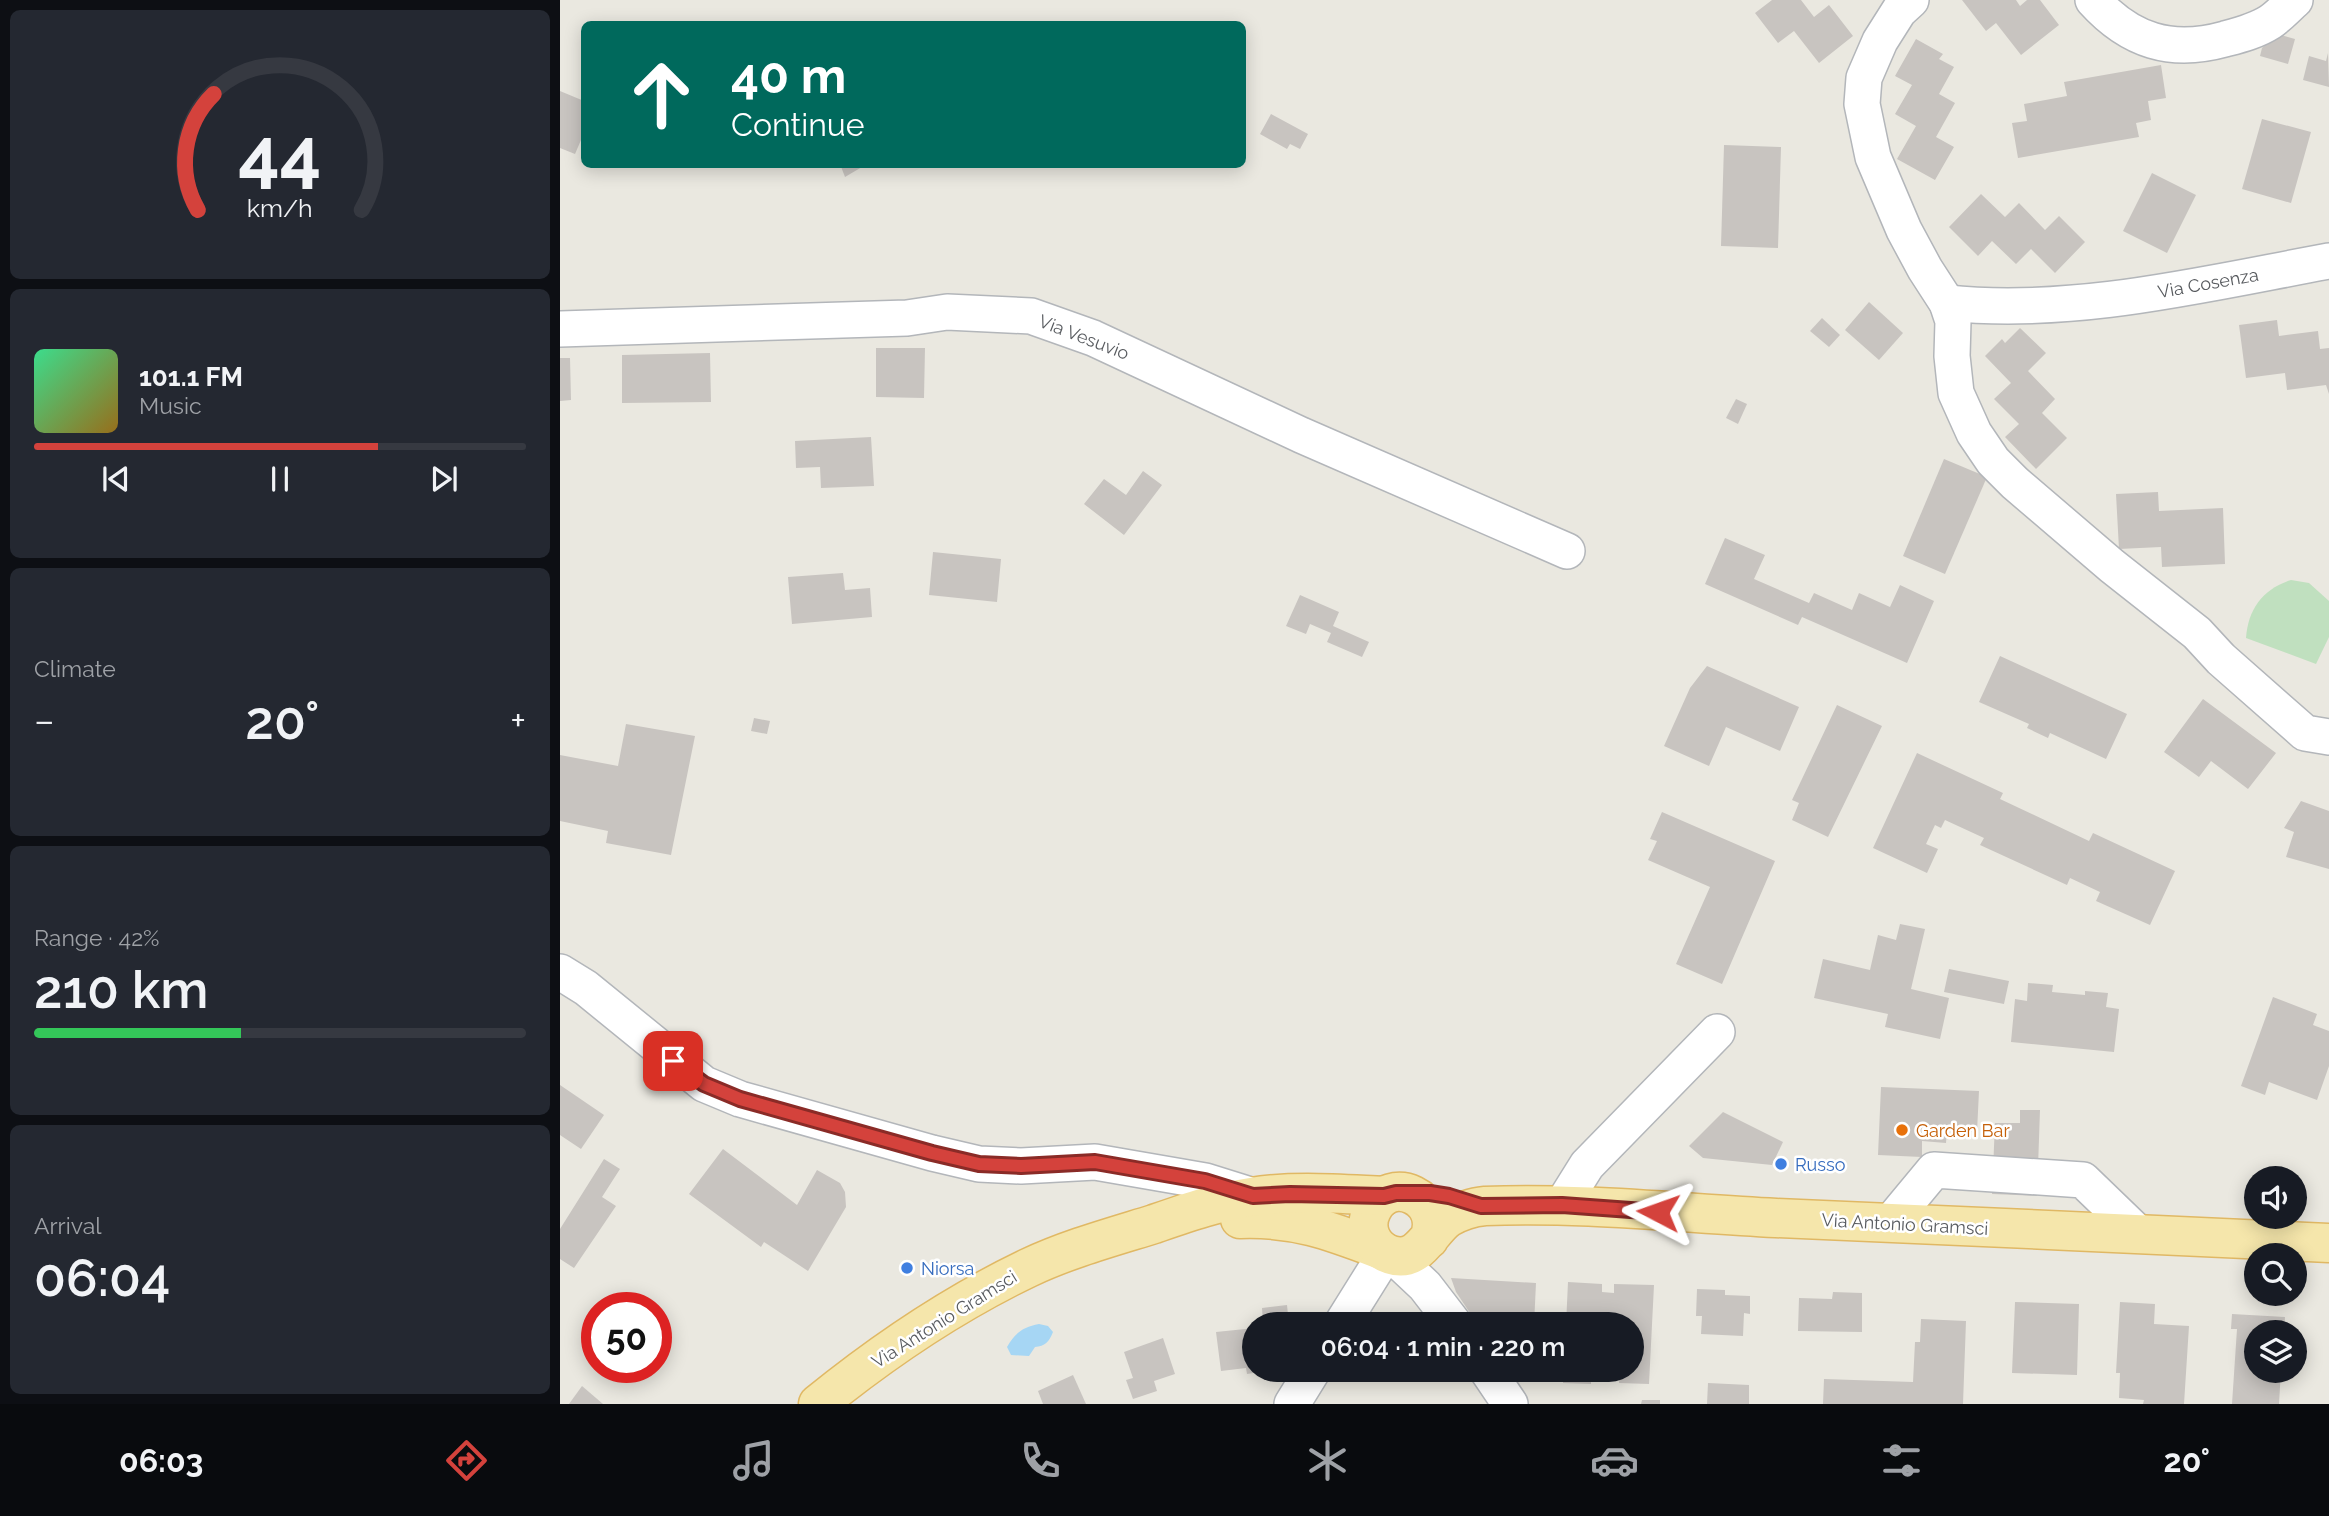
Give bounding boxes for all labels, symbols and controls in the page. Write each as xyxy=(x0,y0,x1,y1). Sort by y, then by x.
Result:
text: 40 m xyxy=(731,47,846,104)
icon: ahead xyxy=(616,49,707,140)
text: Continue xyxy=(731,106,865,143)
text: 44 xyxy=(238,113,322,198)
text: km/h xyxy=(247,193,313,223)
street label: Via Cosenza xyxy=(2156,264,2260,302)
street label: Via Vesuvio xyxy=(1036,310,1132,364)
text: 101.1 FM xyxy=(139,362,243,392)
text: Music xyxy=(139,392,202,419)
icon: previous xyxy=(97,460,135,498)
icon: pause xyxy=(261,460,299,498)
icon: next xyxy=(425,460,463,498)
text: Climate xyxy=(34,655,116,682)
text: 20° xyxy=(245,690,319,751)
text: − xyxy=(34,698,54,743)
text: + xyxy=(510,698,526,743)
text: Range · 42% xyxy=(34,924,160,951)
text: 210 km xyxy=(34,959,209,1020)
pin xyxy=(643,1031,703,1091)
icon: arrive xyxy=(654,1042,692,1080)
place label: Garden Bar xyxy=(1916,1120,2010,1141)
marker: Garden Bar xyxy=(1894,1122,1910,1138)
place label: Russo xyxy=(1795,1154,1846,1175)
marker: Russo xyxy=(1773,1156,1789,1172)
map controls xyxy=(2244,1166,2307,1383)
button: sound xyxy=(2244,1166,2307,1229)
position arrow xyxy=(1621,1175,1695,1249)
street label: Via Antonio Gramsci xyxy=(1821,1209,1989,1239)
text: Arrival xyxy=(34,1212,101,1239)
button: search xyxy=(2244,1243,2307,1306)
text: 06:04 xyxy=(34,1247,170,1308)
place label: Niorsa xyxy=(921,1258,974,1279)
marker: Niorsa xyxy=(899,1260,915,1276)
street label: Via Antonio Gramsci xyxy=(868,1266,1020,1372)
speed limit sign: 50 xyxy=(581,1292,672,1383)
button: layers xyxy=(2244,1320,2307,1383)
text: 06:04 · 1 min · 220 m xyxy=(1321,1332,1565,1362)
icon: directions xyxy=(442,1436,491,1485)
icon: music xyxy=(729,1436,778,1485)
icon: phone xyxy=(1016,1436,1065,1485)
icon: climate xyxy=(1303,1436,1352,1485)
icon: car xyxy=(1590,1436,1639,1485)
icon: filters xyxy=(1877,1436,1926,1485)
text: 06:03 xyxy=(119,1442,203,1479)
text: 20° xyxy=(2164,1442,2210,1479)

